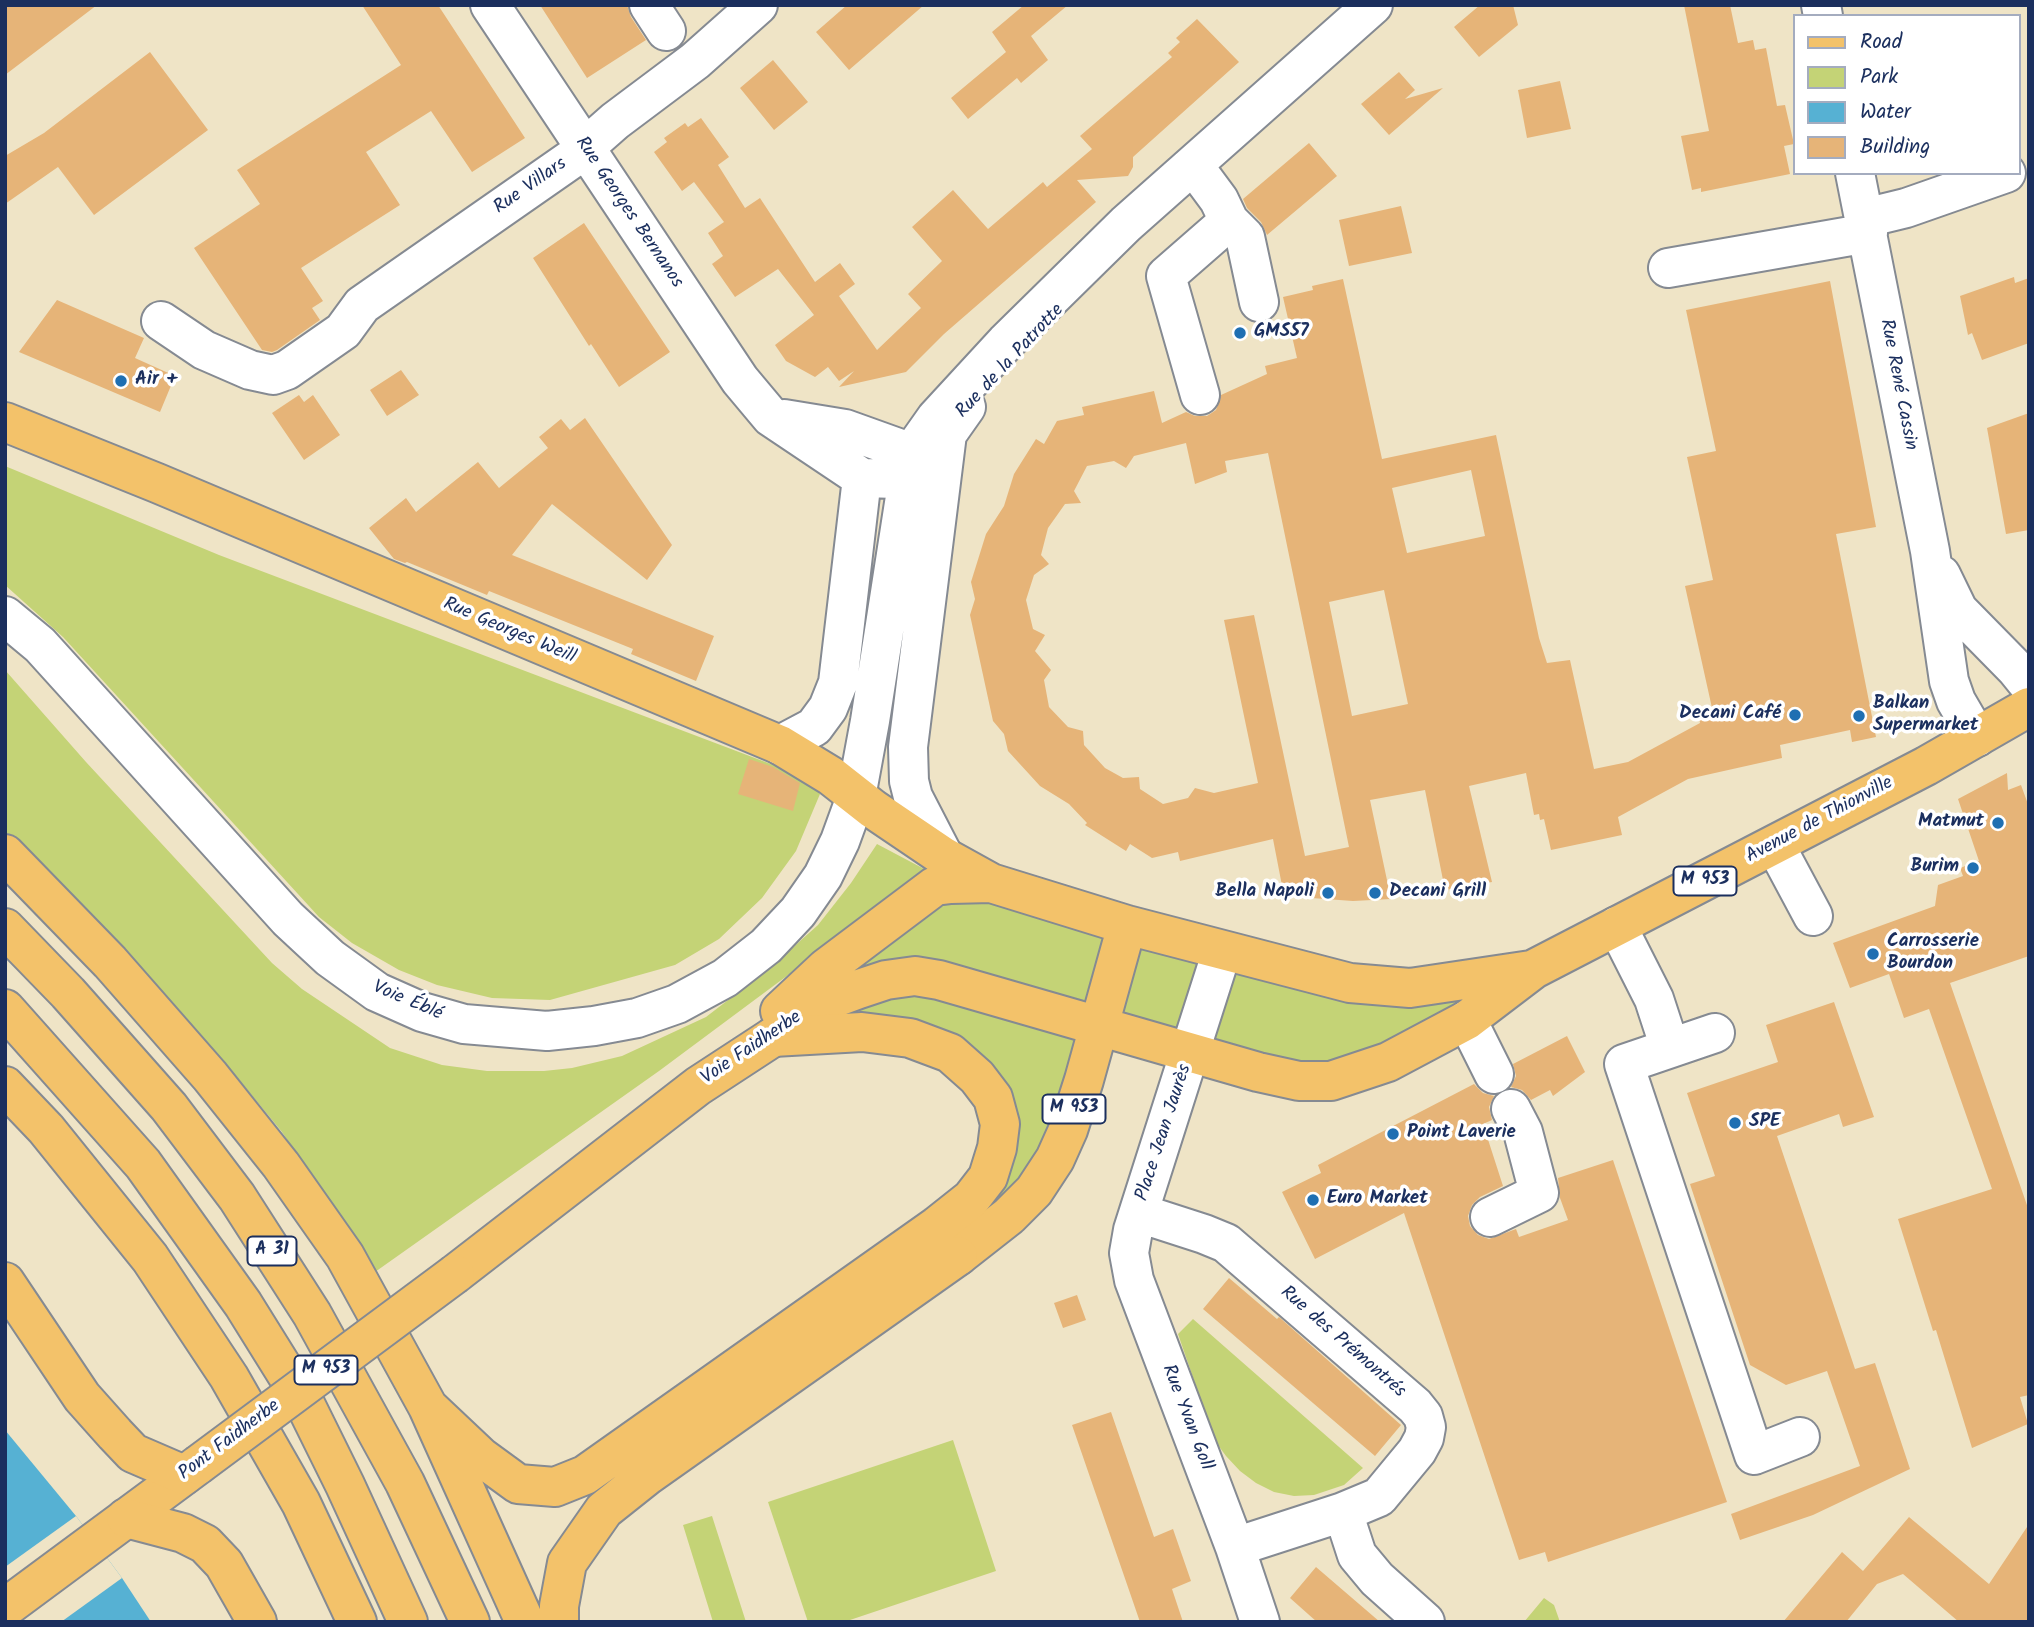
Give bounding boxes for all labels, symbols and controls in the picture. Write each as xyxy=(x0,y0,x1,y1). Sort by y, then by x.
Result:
legend xyxy=(1792,14,2020,175)
text: Road xyxy=(1860,26,1902,59)
text: Park xyxy=(1860,61,1898,94)
text: Water xyxy=(1860,96,1911,129)
text: Building xyxy=(1860,131,1930,164)
street label: Rue Georges Bernanos xyxy=(569,133,687,293)
street label: Rue Villars xyxy=(490,154,572,220)
street label: Rue de la Patrotte xyxy=(952,300,1070,424)
street label: Rue René Cassin xyxy=(1873,317,1921,453)
place label: GMS57 xyxy=(1254,322,1309,344)
marker: GMS57 xyxy=(1232,325,1248,341)
place label: Air + xyxy=(135,370,178,392)
marker: Air + xyxy=(113,373,129,389)
street label: Rue Georges Weill xyxy=(439,594,579,670)
place label: Balkan Supermarket xyxy=(1873,694,1978,738)
place label: Decani Café xyxy=(1679,704,1781,726)
marker: Decani Café xyxy=(1787,707,1803,723)
marker: Balkan Supermarket xyxy=(1851,708,1867,724)
street label: Avenue de Thionville xyxy=(1743,773,1897,869)
place label: Matmut xyxy=(1918,812,1984,834)
marker: Matmut xyxy=(1990,815,2006,831)
place label: Burim xyxy=(1911,857,1959,879)
marker: Burim xyxy=(1965,860,1981,876)
road number: M 953 xyxy=(1674,866,1736,896)
place label: Bella Napoli xyxy=(1215,882,1314,904)
place label: Decani Grill xyxy=(1389,882,1486,904)
marker: Bella Napoli xyxy=(1320,885,1336,901)
marker: Decani Grill xyxy=(1367,885,1383,901)
place label: Carrosserie Bourdon xyxy=(1887,932,1979,976)
marker: Carrosserie Bourdon xyxy=(1865,946,1881,962)
street label: Voie Éblé xyxy=(369,977,445,1027)
street label: Voie Faidherbe xyxy=(698,1007,806,1091)
street label: Place Jean Jaurès xyxy=(1132,1062,1198,1204)
road number: M 953 xyxy=(1042,1094,1106,1124)
place label: SPE xyxy=(1749,1112,1780,1134)
marker: SPE xyxy=(1727,1115,1743,1131)
place label: Point Laverie xyxy=(1407,1123,1516,1145)
marker: Point Laverie xyxy=(1385,1126,1401,1142)
place label: Euro Market xyxy=(1327,1189,1428,1211)
marker: Euro Market xyxy=(1305,1192,1321,1208)
road number: A 31 xyxy=(247,1236,296,1266)
street label: Rue des Prémontrés xyxy=(1275,1282,1409,1404)
road number: M 953 xyxy=(294,1356,358,1385)
street label: Rue Yvan Goll xyxy=(1155,1362,1217,1474)
street label: Pont Faidherbe xyxy=(175,1396,285,1486)

